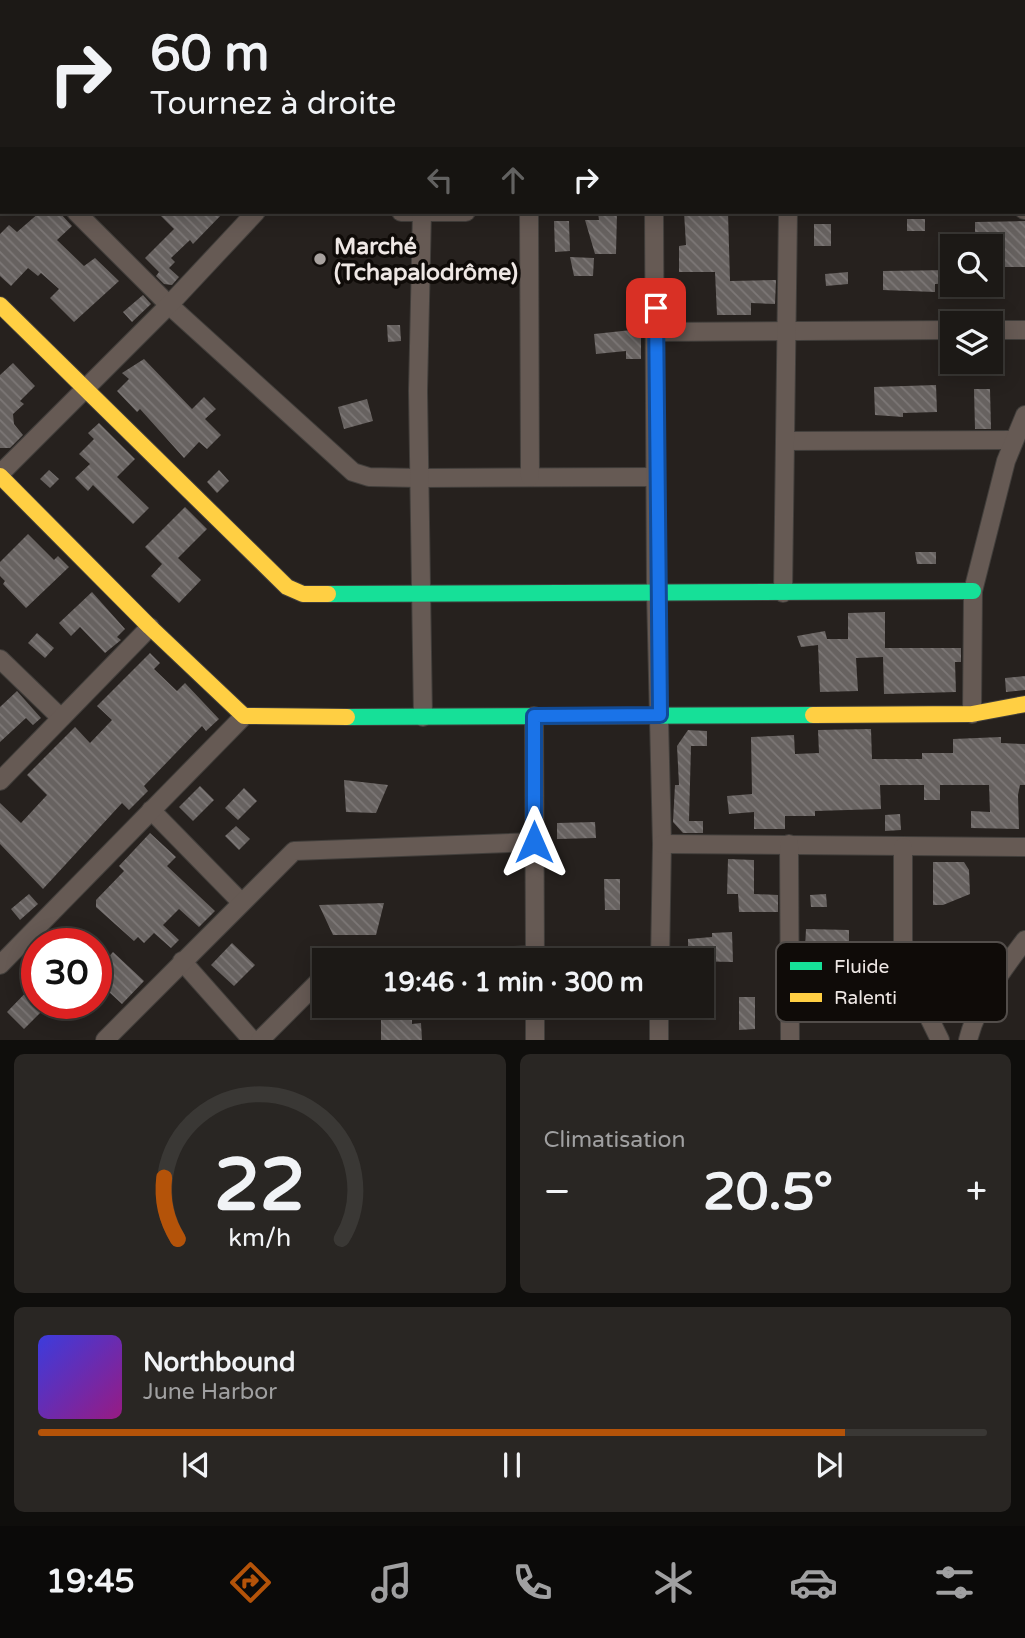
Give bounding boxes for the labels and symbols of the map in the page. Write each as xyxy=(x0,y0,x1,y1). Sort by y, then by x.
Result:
place label: Marché (Tchapalodrôme) xyxy=(334,233,518,287)
marker: Marché (Tchapalodrôme) xyxy=(312,251,328,267)
pin xyxy=(626,278,686,338)
position arrow xyxy=(497,805,571,879)
speed limit sign: 30 xyxy=(21,928,112,1019)
legend xyxy=(776,942,1007,1022)
text: Fluide xyxy=(834,956,889,978)
text: Ralenti xyxy=(834,987,897,1009)

